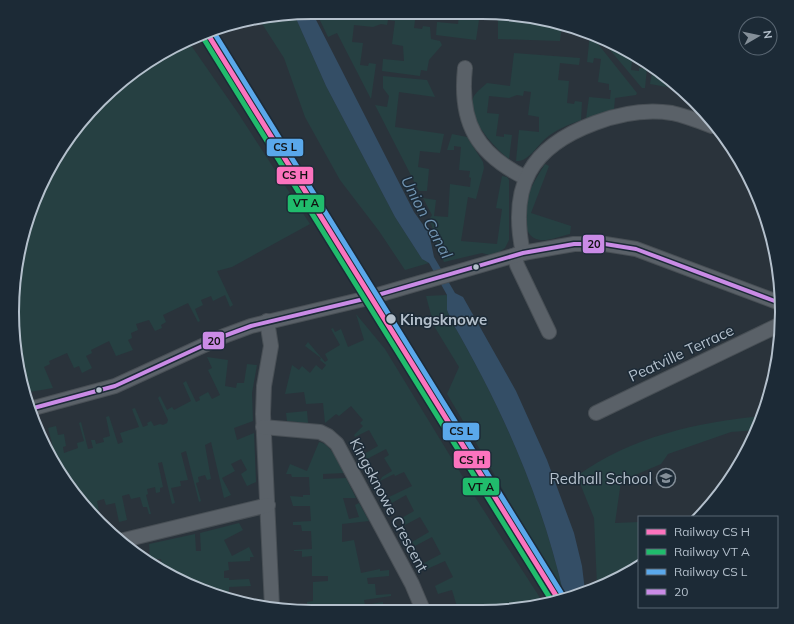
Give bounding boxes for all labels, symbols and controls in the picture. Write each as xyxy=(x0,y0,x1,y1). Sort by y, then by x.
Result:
north arrow xyxy=(738,16,778,56)
text: N xyxy=(760,29,775,40)
line badge: CS L xyxy=(266,138,304,157)
text: CS L xyxy=(273,140,297,154)
line badge: CS H xyxy=(276,166,314,185)
text: CS H xyxy=(282,168,308,182)
water label: Union Canal xyxy=(397,172,457,262)
line badge: VT A xyxy=(287,194,325,213)
text: VT A xyxy=(292,196,320,210)
line badge: 20 xyxy=(582,234,605,254)
text: 20 xyxy=(587,237,601,251)
unlabelled marker xyxy=(471,262,481,272)
place label: Kingsknowe xyxy=(400,310,487,329)
marker: Kingsknowe xyxy=(384,312,398,326)
street label: Peatville Terrace xyxy=(625,320,737,386)
line badge: 20 xyxy=(202,331,225,350)
text: 20 xyxy=(207,334,221,348)
unlabelled marker xyxy=(94,385,104,395)
line badge: CS L xyxy=(442,422,480,441)
text: CS L xyxy=(449,424,473,438)
street label: Kingsknowe Crescent xyxy=(346,435,432,575)
line badge: CS H xyxy=(453,450,491,469)
text: CS H xyxy=(459,453,485,467)
school or university icon: Redhall School xyxy=(655,467,677,489)
place label: Redhall School xyxy=(550,469,652,488)
line badge: VT A xyxy=(462,477,500,496)
text: VT A xyxy=(467,480,495,494)
legend xyxy=(638,516,778,608)
text: Railway CS H xyxy=(674,524,750,539)
text: Railway VT A xyxy=(674,544,750,559)
text: Railway CS L xyxy=(674,564,748,579)
text: 20 xyxy=(674,584,688,599)

